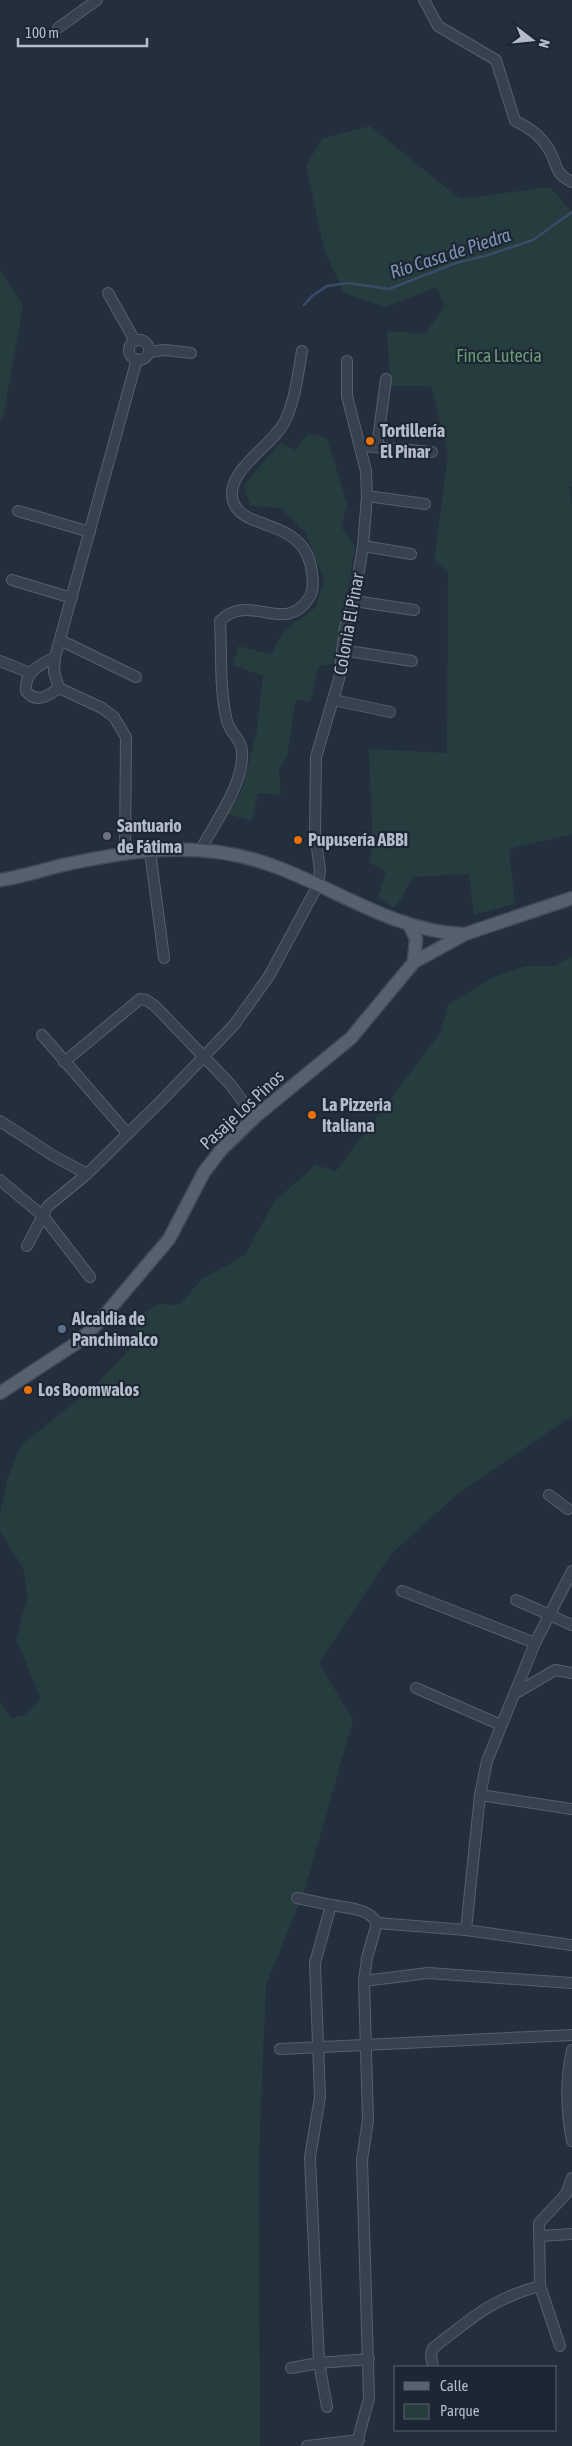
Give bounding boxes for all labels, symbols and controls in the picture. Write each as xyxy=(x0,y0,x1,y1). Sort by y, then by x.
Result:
scale bar xyxy=(18,15,146,47)
north arrow xyxy=(507,15,557,65)
text: 100 m xyxy=(25,24,59,41)
text: N xyxy=(536,37,553,50)
water label: Río Casa de Piedra xyxy=(387,223,513,283)
park label: Finca Lutecia xyxy=(456,345,542,366)
place label: Tortillería El Pinar xyxy=(380,420,445,462)
marker: Tortillería El Pinar xyxy=(364,435,376,447)
street label: Colonia El Pinar xyxy=(329,571,368,677)
place label: Santuario de Fátima xyxy=(117,815,182,857)
place label: Pupusería ABBI xyxy=(308,829,408,850)
marker: Santuario de Fátima xyxy=(101,830,113,842)
marker: Pupusería ABBI xyxy=(292,834,304,846)
street label: Pasaje Los Pinos xyxy=(195,1066,288,1154)
place label: La Pizzeria Italiana xyxy=(322,1094,391,1136)
marker: La Pizzeria Italiana xyxy=(306,1109,318,1121)
place label: Alcaldia de Panchimalco xyxy=(71,1308,158,1350)
marker: Alcaldia de Panchimalco xyxy=(56,1323,68,1335)
place label: Los Boomwalos xyxy=(38,1379,140,1400)
marker: Los Boomwalos xyxy=(22,1384,34,1396)
legend xyxy=(394,2366,557,2431)
text: Calle xyxy=(440,2377,469,2394)
text: Parque xyxy=(440,2402,480,2419)

